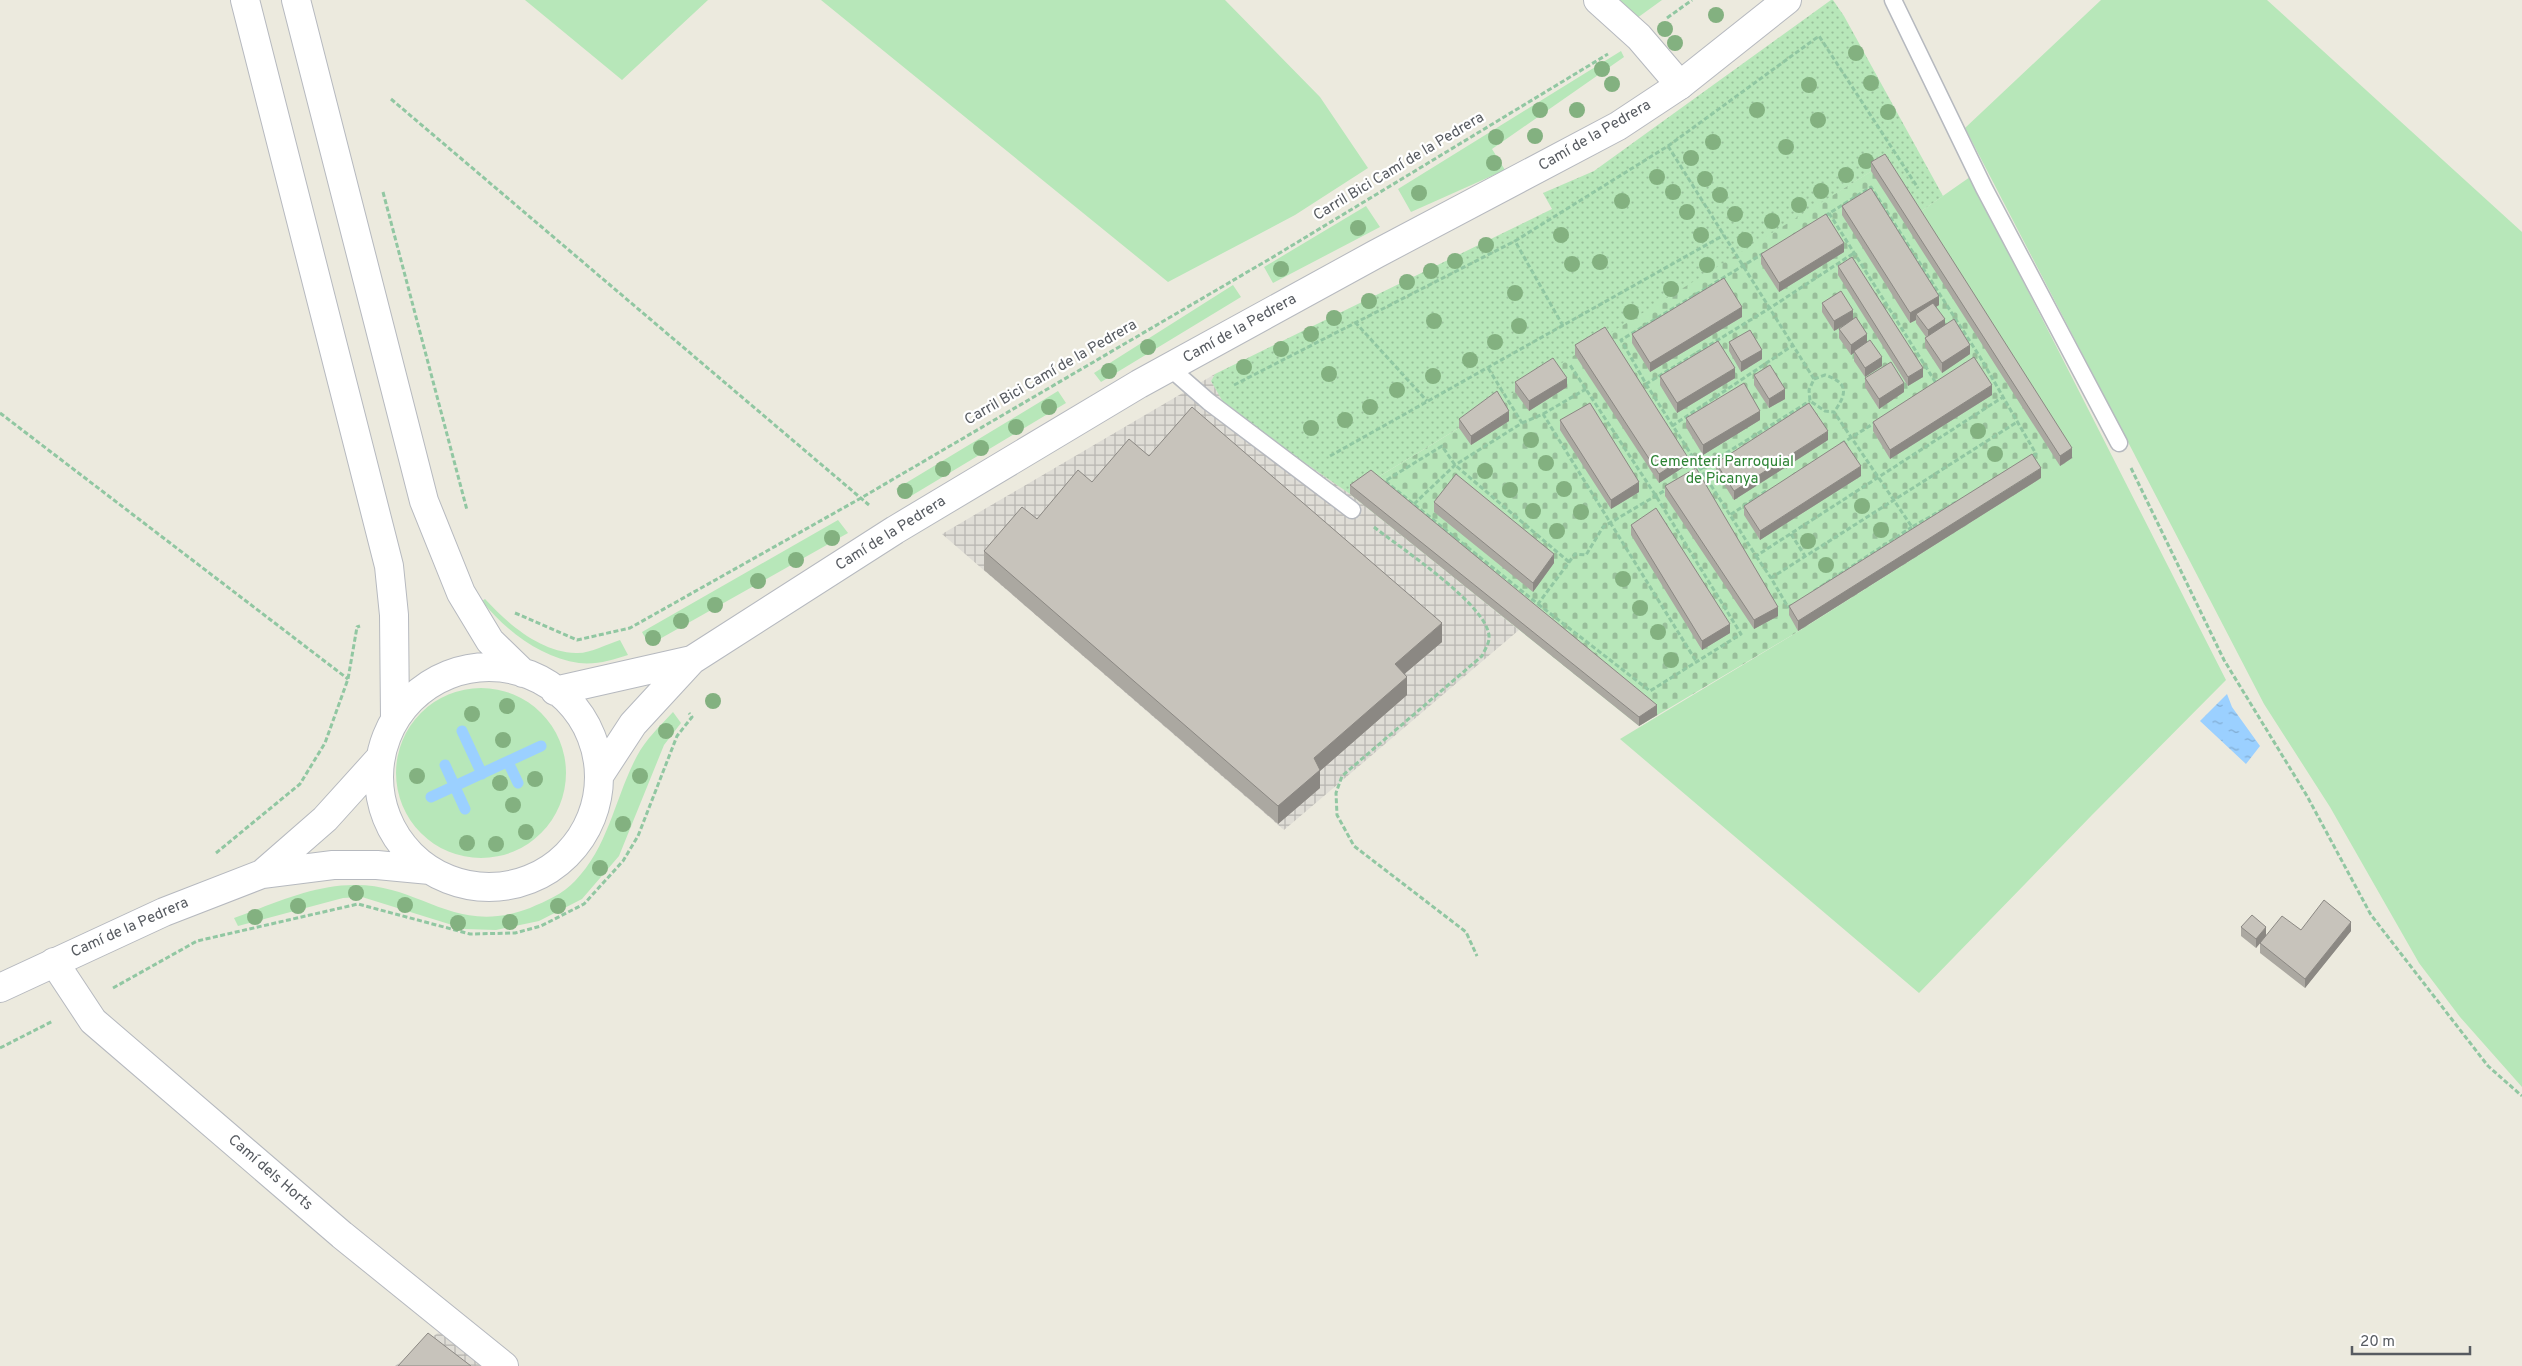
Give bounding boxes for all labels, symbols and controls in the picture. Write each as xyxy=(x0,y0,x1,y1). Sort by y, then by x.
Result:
street label: Camí de la Pedrera xyxy=(1535,96,1655,176)
street label: Carril Bici Camí de la Pedrera xyxy=(1310,108,1488,226)
street label: Camí de la Pedrera xyxy=(1180,290,1300,368)
street label: Carril Bici Camí de la Pedrera xyxy=(962,316,1140,430)
park label: Cementeri Parroquial de Picanya xyxy=(1650,453,1794,489)
street label: Camí de la Pedrera xyxy=(832,492,950,576)
street label: Camí de la Pedrera xyxy=(68,894,192,962)
street label: Camí dels Horts xyxy=(224,1131,316,1215)
scale bar xyxy=(2352,1324,2470,1356)
text: 20 m xyxy=(2360,1333,2395,1352)

